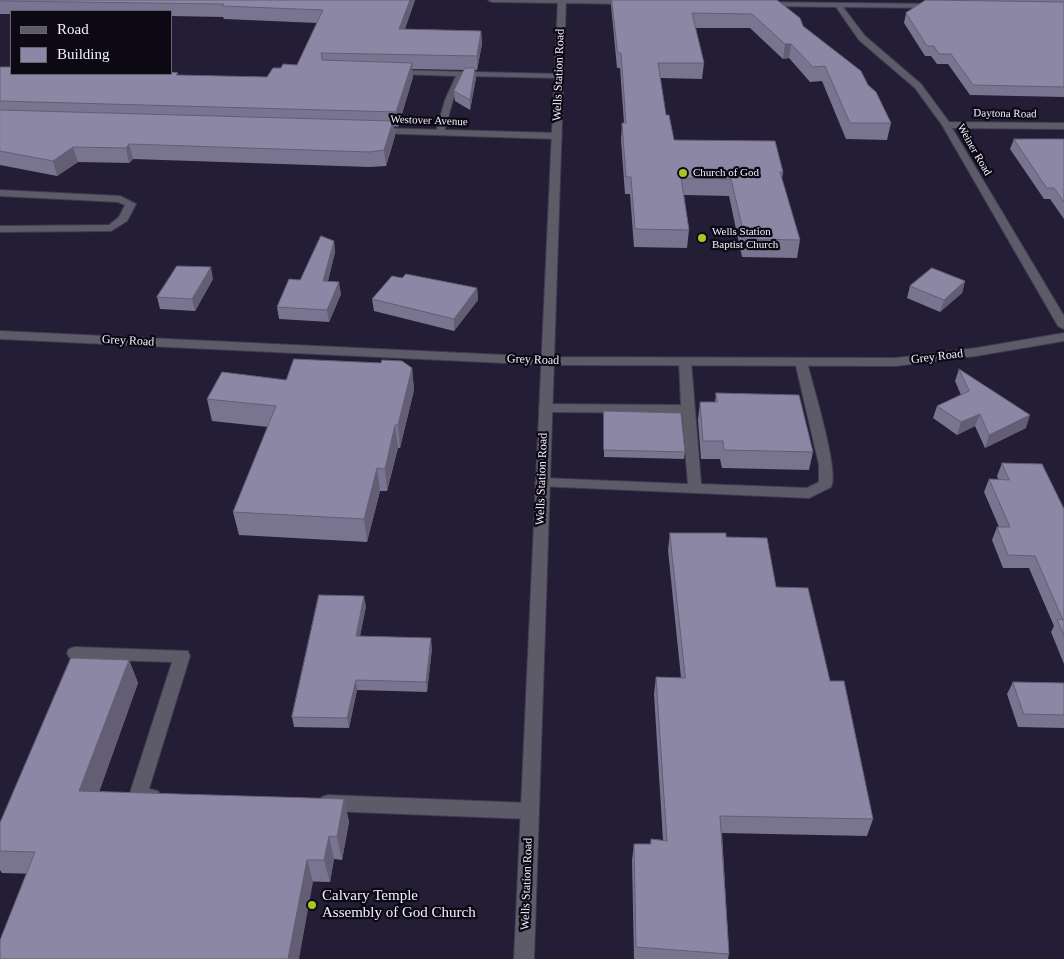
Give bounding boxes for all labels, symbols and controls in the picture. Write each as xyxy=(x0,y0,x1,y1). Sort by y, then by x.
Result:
legend xyxy=(10,10,172,75)
text: Road xyxy=(57,21,89,37)
street label: Wells Station Road xyxy=(550,29,568,121)
text: Building xyxy=(57,46,110,62)
street label: Daytona Road xyxy=(973,107,1037,121)
street label: Westover Avenue xyxy=(390,113,468,129)
street label: Weiner Road xyxy=(954,122,994,178)
place label: Church of God xyxy=(693,166,759,180)
marker: Church of God xyxy=(677,167,689,179)
place label: Wells Station Baptist Church xyxy=(712,225,778,251)
marker: Wells Station Baptist Church xyxy=(696,232,708,244)
street label: Grey Road xyxy=(101,332,155,350)
street label: Grey Road xyxy=(910,347,964,367)
street label: Grey Road xyxy=(507,352,559,368)
street label: Wells Station Road xyxy=(533,433,551,525)
street label: Wells Station Road xyxy=(518,838,536,930)
place label: Calvary Temple Assembly of God Church xyxy=(322,887,476,922)
marker: Calvary Temple Assembly of God Church xyxy=(306,899,318,911)

